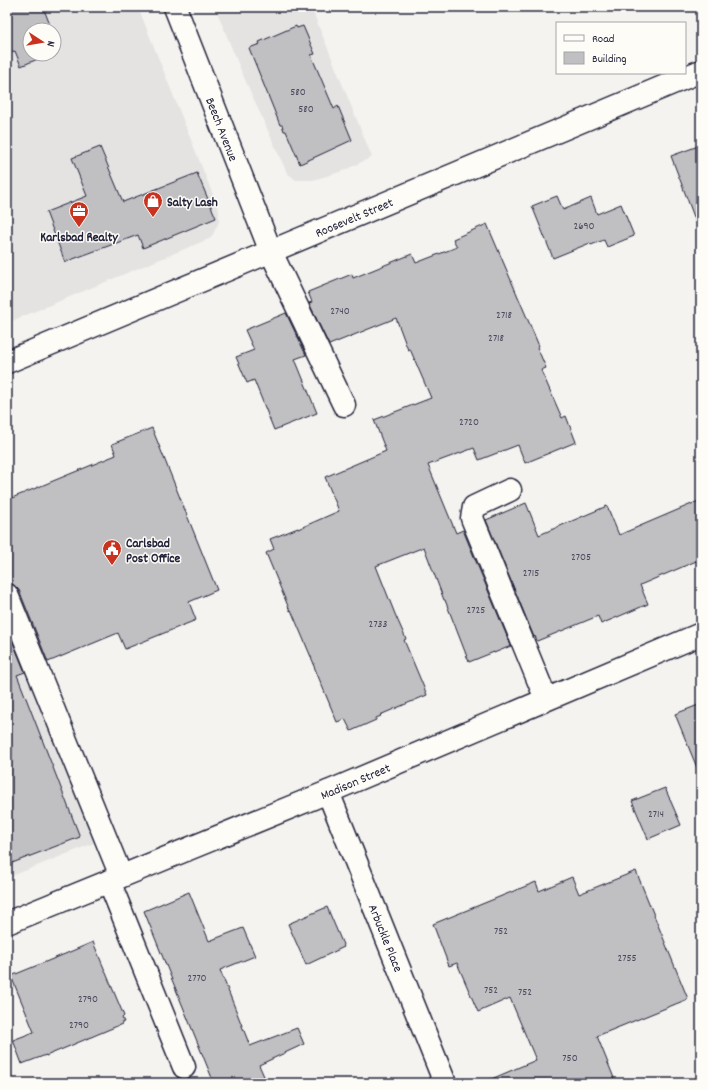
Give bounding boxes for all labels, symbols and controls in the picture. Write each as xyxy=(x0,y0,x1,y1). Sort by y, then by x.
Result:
north arrow xyxy=(22,22,62,62)
legend xyxy=(556,22,686,74)
text: Road xyxy=(592,31,614,48)
text: N xyxy=(41,39,58,49)
text: Building xyxy=(592,51,627,68)
house number: 580 xyxy=(290,85,306,101)
street label: Beech Avenue xyxy=(199,95,242,165)
house number: 580 xyxy=(298,102,314,118)
shop icon: Salty Lash xyxy=(142,190,164,218)
place label: Salty Lash xyxy=(167,194,218,213)
street label: Roosevelt Street xyxy=(313,194,397,244)
office icon: Karlsbad Realty xyxy=(68,200,90,228)
house number: 2690 xyxy=(573,219,595,235)
place label: Karlsbad Realty xyxy=(40,229,119,248)
house number: 2740 xyxy=(330,304,350,320)
house number: 2718 xyxy=(496,308,512,324)
house number: 2718 xyxy=(488,331,504,347)
house number: 2720 xyxy=(459,415,479,431)
place label: Carlsbad Post Office xyxy=(126,535,180,569)
public building icon: Carlsbad Post Office xyxy=(101,538,123,566)
house number: 2705 xyxy=(571,550,591,566)
house number: 2715 xyxy=(523,566,539,582)
house number: 2725 xyxy=(467,603,485,619)
house number: 2733 xyxy=(369,617,388,633)
street label: Madison Street xyxy=(318,760,394,806)
house number: 2714 xyxy=(648,807,664,823)
street label: Arbuckle Place xyxy=(362,902,407,976)
house number: 752 xyxy=(494,924,508,940)
house number: 2755 xyxy=(617,951,637,967)
house number: 2770 xyxy=(187,971,207,987)
house number: 752 xyxy=(484,983,498,999)
house number: 752 xyxy=(518,985,532,1001)
house number: 2790 xyxy=(78,992,98,1008)
house number: 2790 xyxy=(69,1018,89,1034)
house number: 750 xyxy=(562,1051,578,1067)

